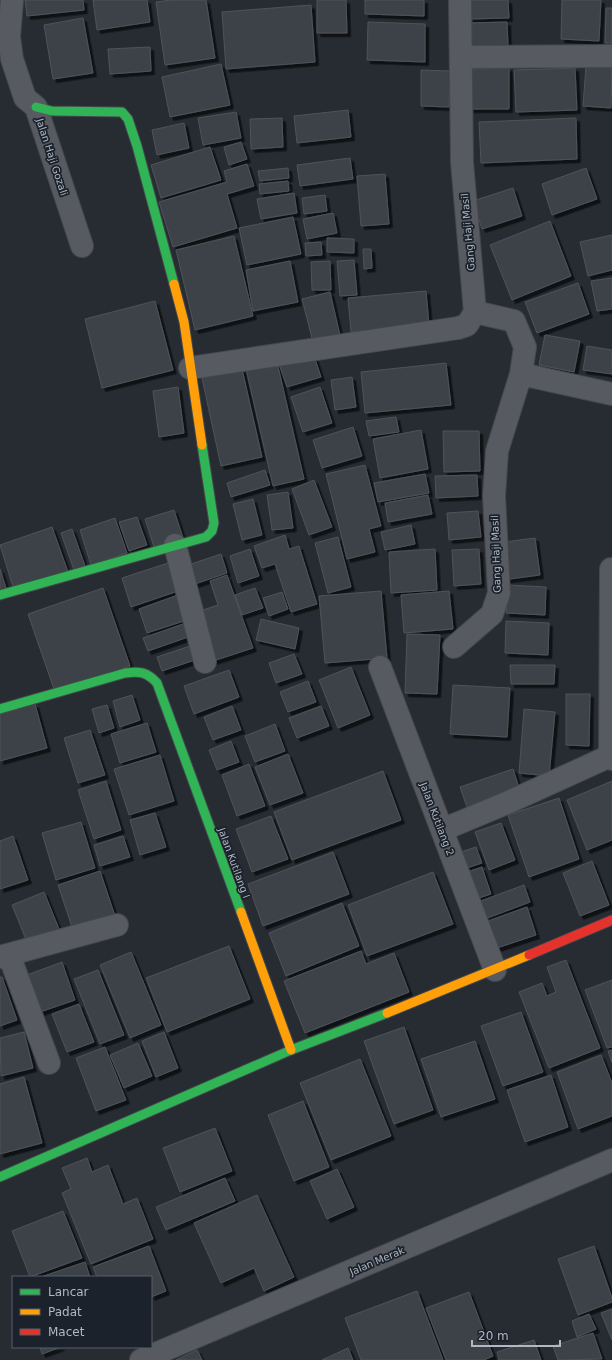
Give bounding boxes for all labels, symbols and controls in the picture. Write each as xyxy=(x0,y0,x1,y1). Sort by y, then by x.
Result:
street label: Jalan Haji Gozali xyxy=(34,116,70,197)
street label: Gang Haji Masil xyxy=(459,193,477,271)
street label: Gang Haji Masil xyxy=(489,515,503,593)
street label: Jalan Kutilang 2 xyxy=(418,780,456,857)
street label: Jalan Kutilang I xyxy=(216,825,252,900)
street label: Jalan Merak xyxy=(347,1244,406,1278)
legend xyxy=(12,1276,152,1348)
text: Lancar xyxy=(48,1285,89,1299)
text: Padat xyxy=(48,1305,82,1319)
scale bar xyxy=(472,1322,560,1348)
text: Macet xyxy=(48,1325,85,1339)
text: 20 m xyxy=(478,1329,509,1343)

